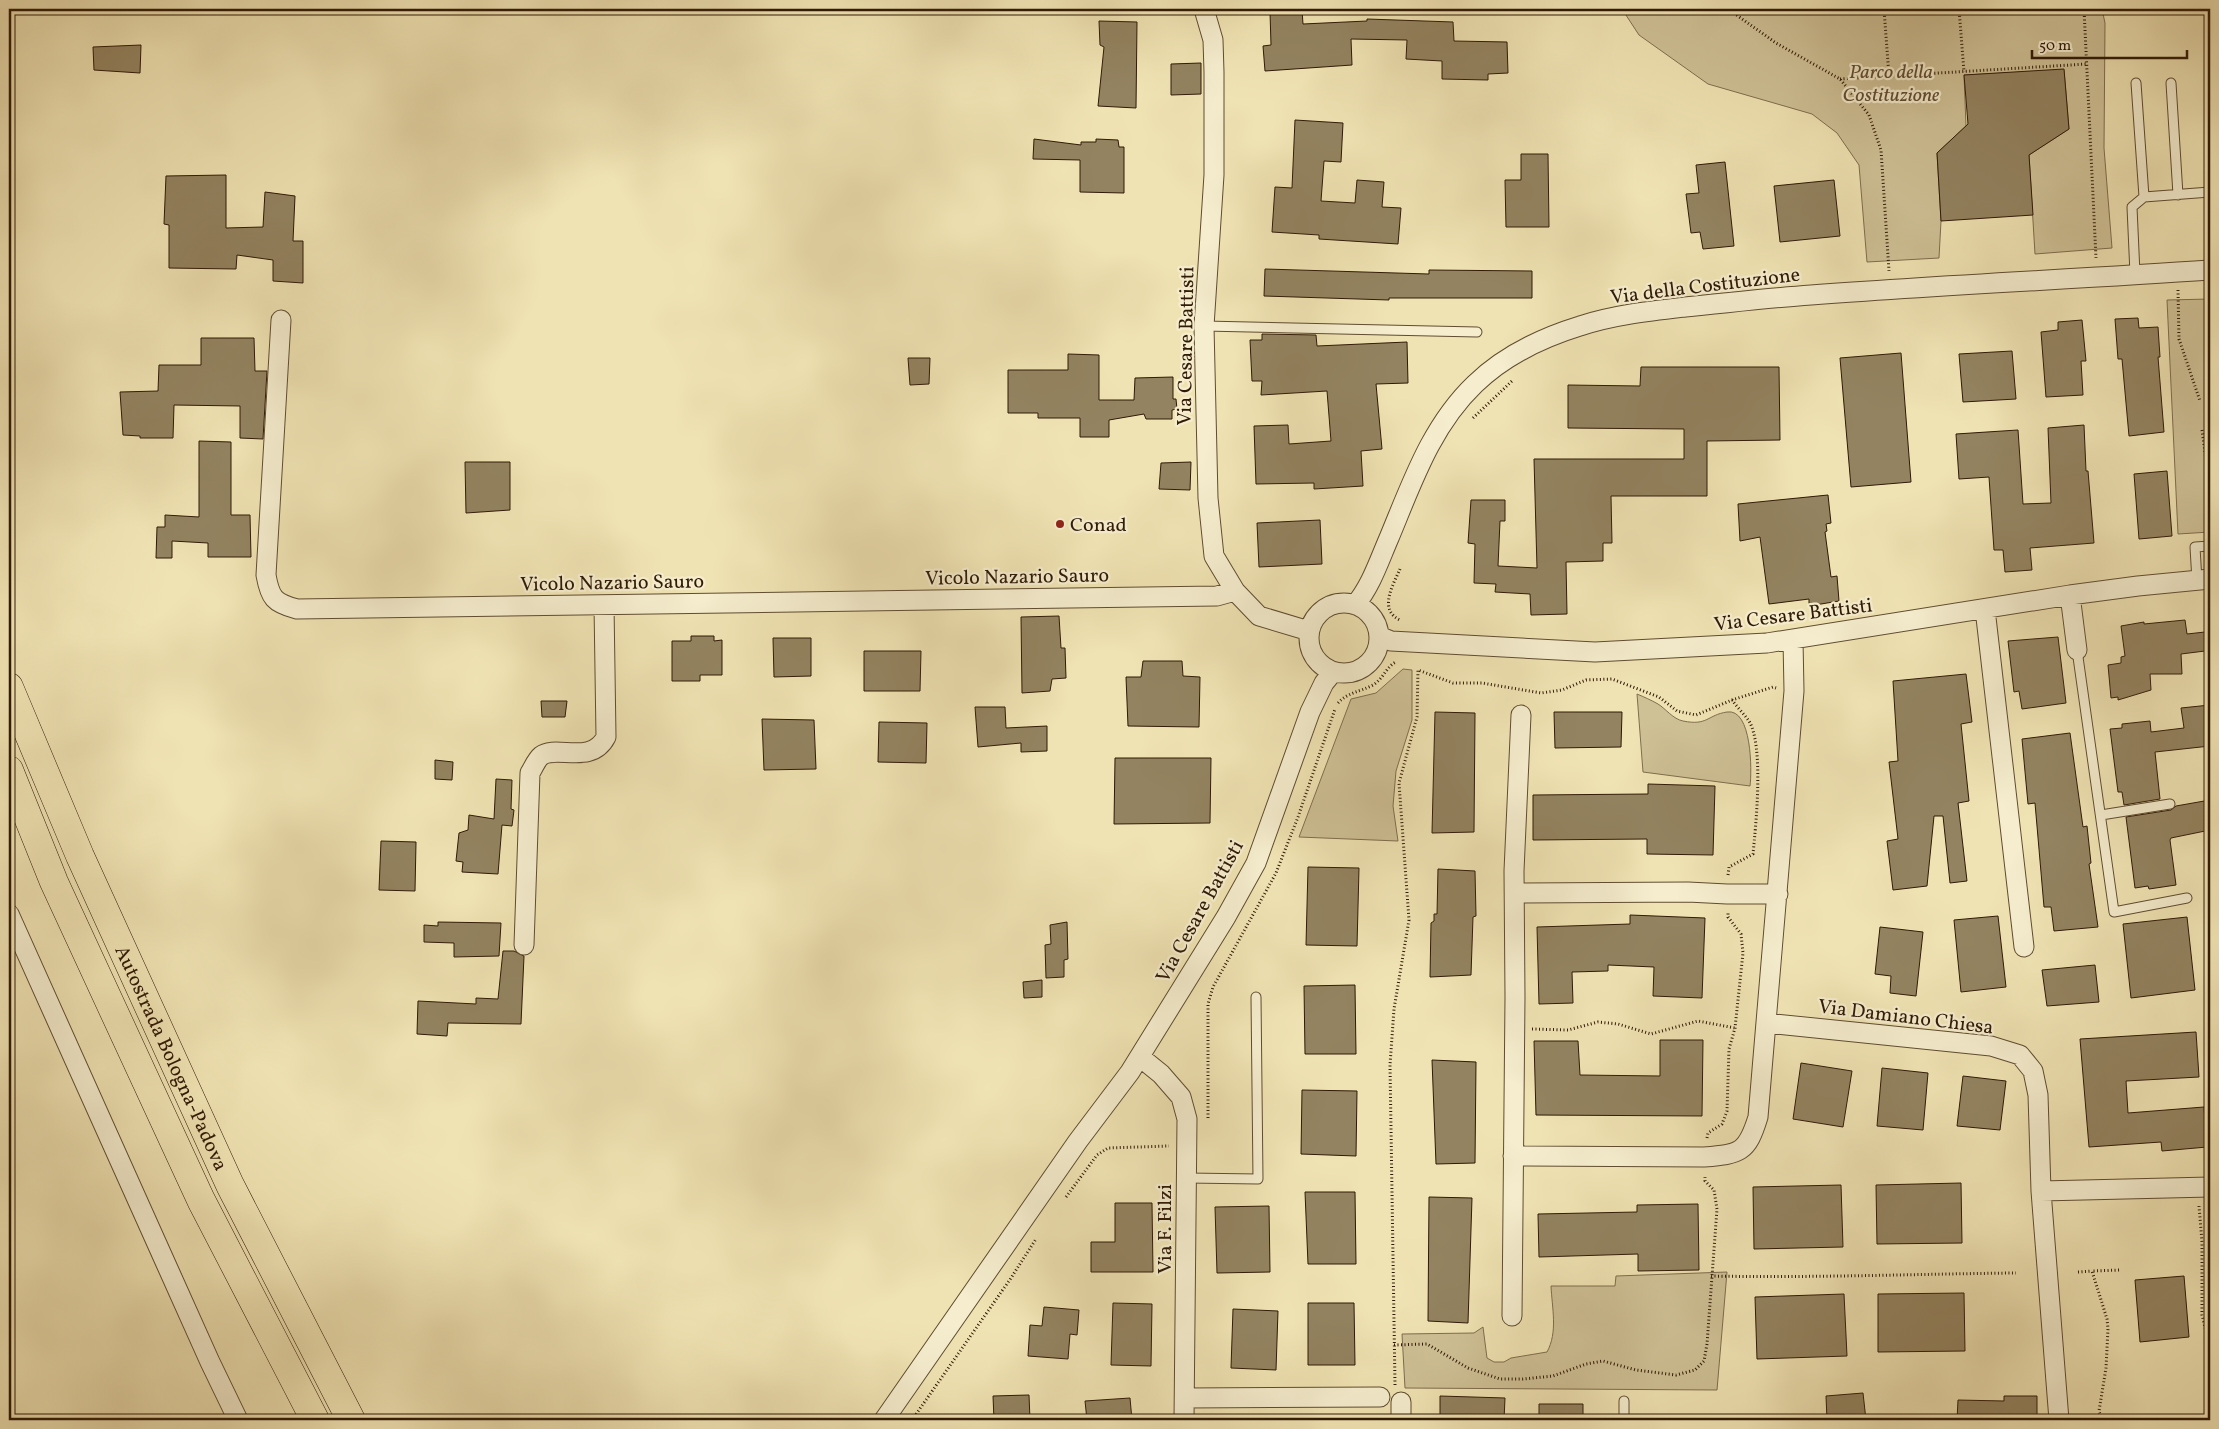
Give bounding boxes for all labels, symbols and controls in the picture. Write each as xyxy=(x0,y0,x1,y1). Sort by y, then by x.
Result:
scale bar xyxy=(2032,28,2186,60)
text: 50 m xyxy=(2039,36,2071,57)
park label: Parco della Costituzione xyxy=(1843,59,1940,110)
street label: Via della Costituzione xyxy=(1609,261,1802,313)
street label: Via Cesare Battisti xyxy=(1172,266,1202,426)
place label: Conad xyxy=(1070,512,1127,540)
marker: Conad xyxy=(1054,518,1066,530)
street label: Vicolo Nazario Sauro xyxy=(925,562,1109,594)
street label: Vicolo Nazario Sauro xyxy=(520,568,704,600)
street label: Via Cesare Battisti xyxy=(1713,592,1874,640)
street label: Via Cesare Battisti xyxy=(1150,836,1252,988)
street label: Autostrada Bologna-Padova xyxy=(107,941,234,1176)
street label: Via Damiano Chiesa xyxy=(1816,993,1995,1043)
street label: Via F. Filzi xyxy=(1152,1184,1180,1274)

